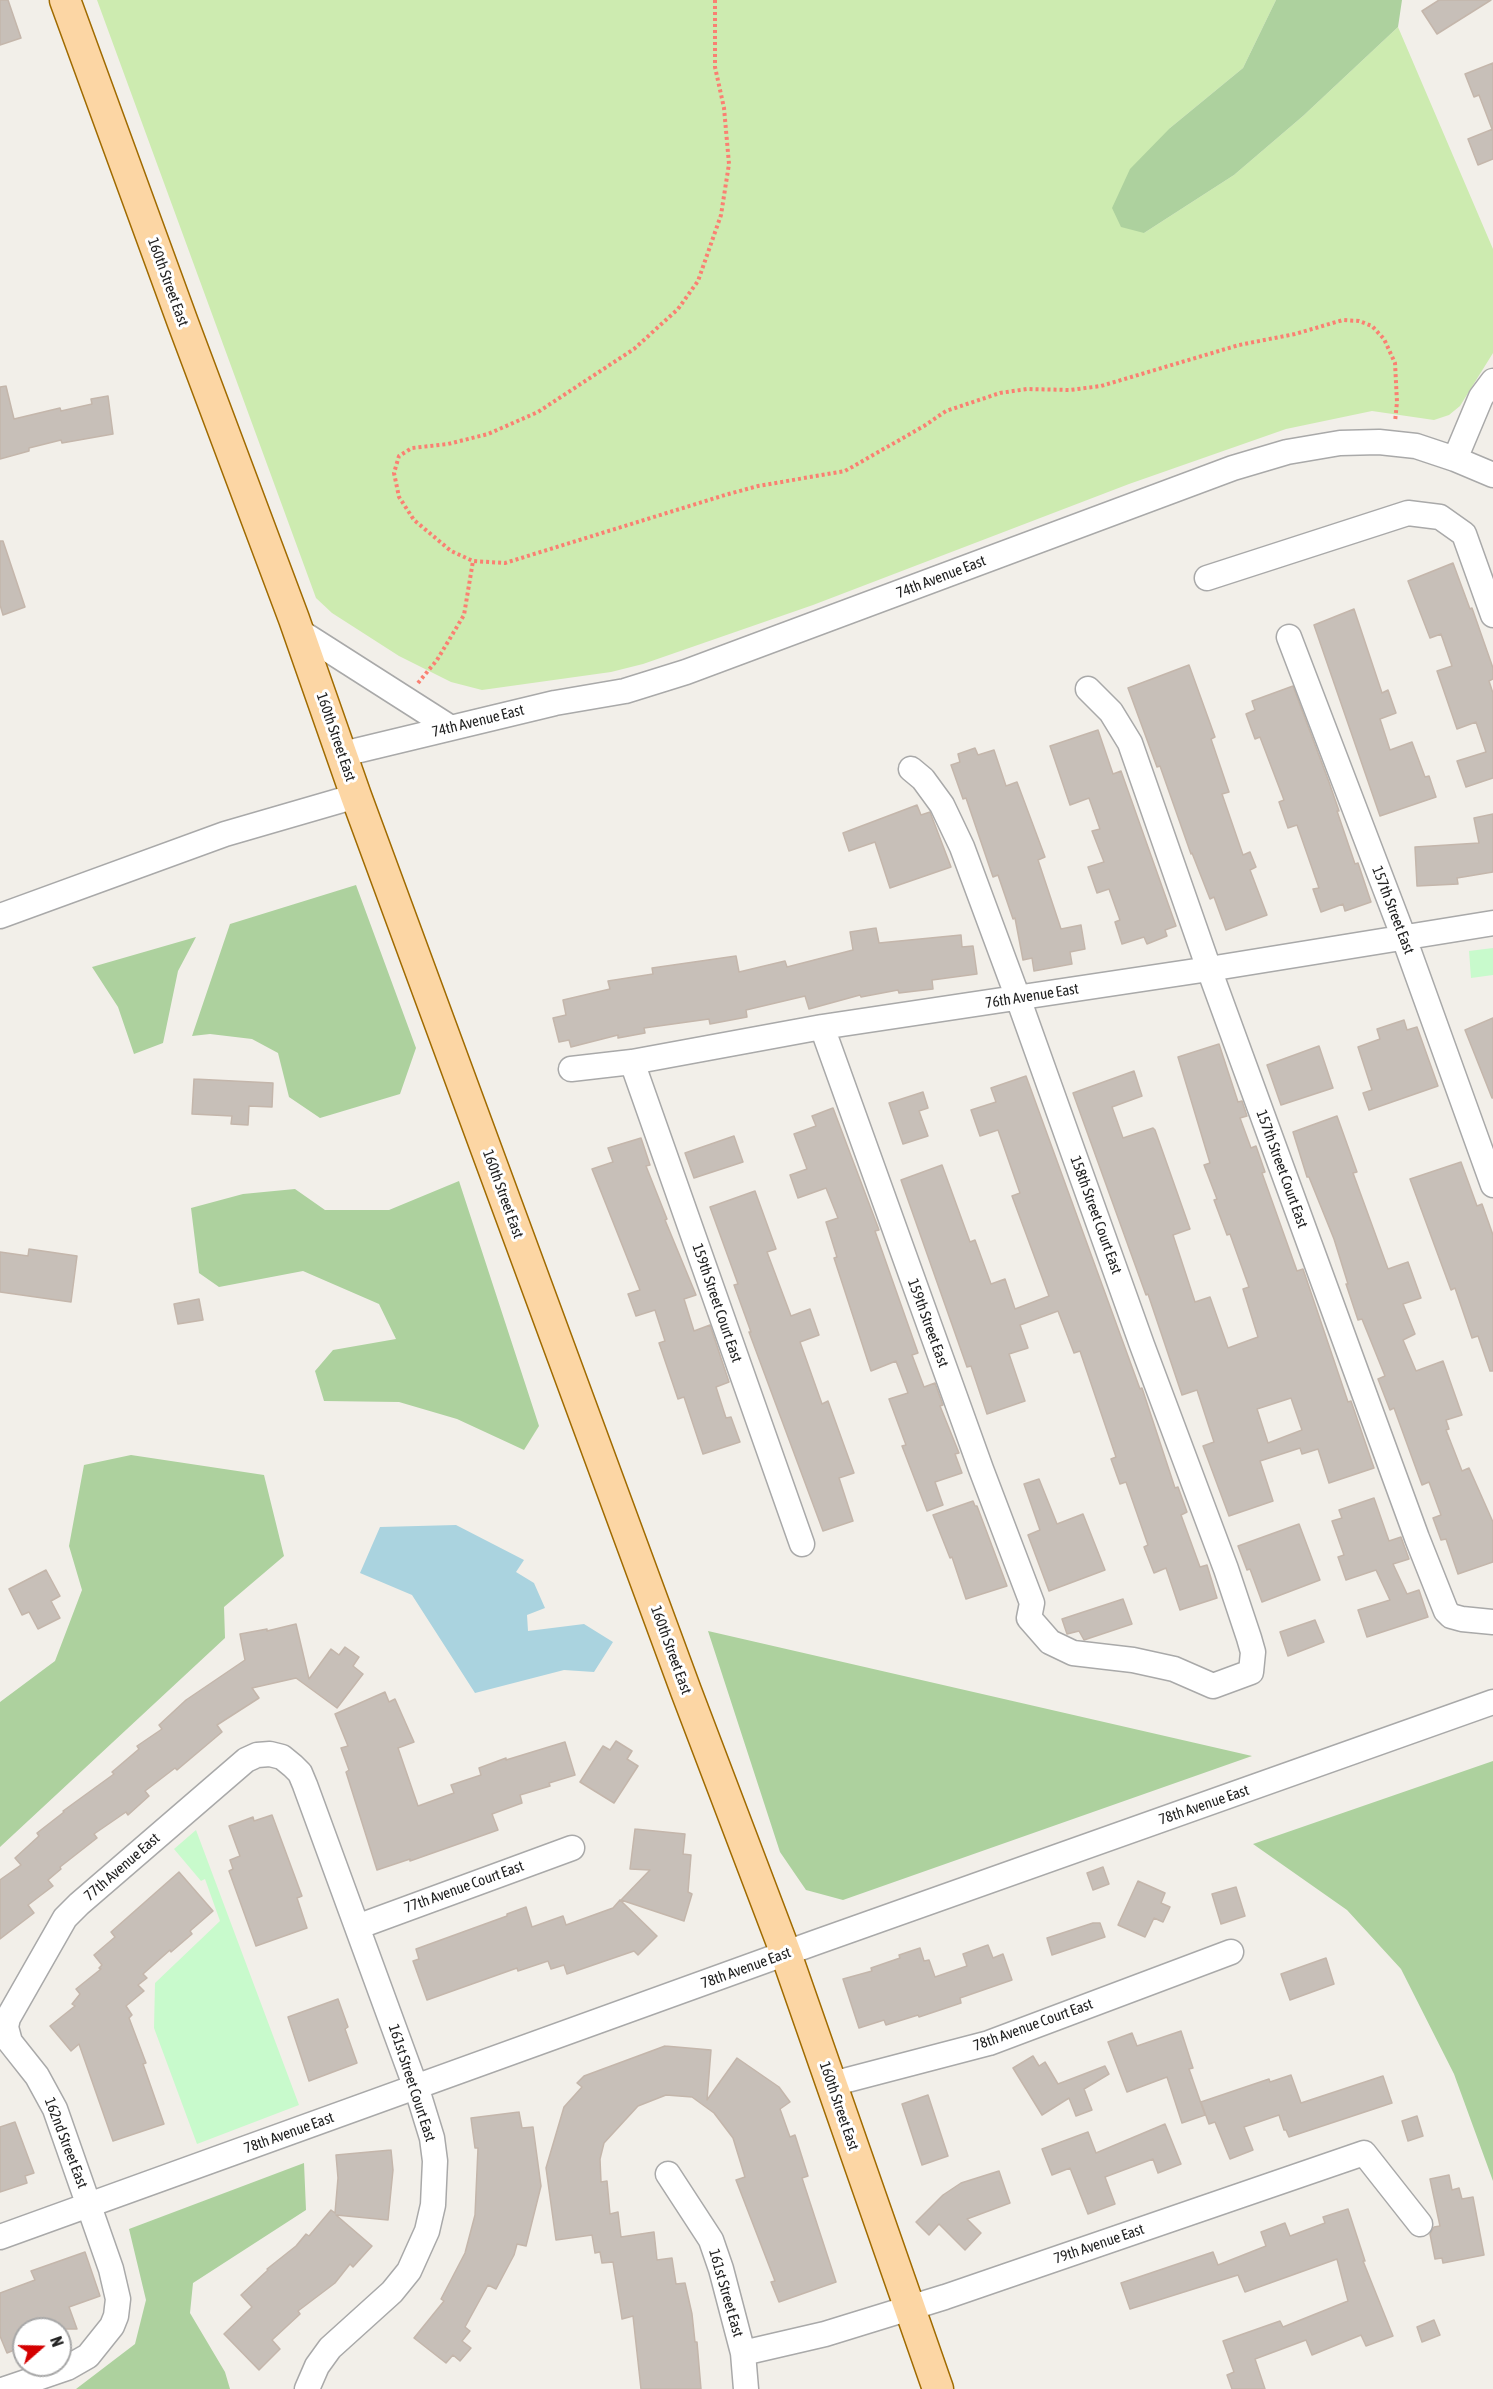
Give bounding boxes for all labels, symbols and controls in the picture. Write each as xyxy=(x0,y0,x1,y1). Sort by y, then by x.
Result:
street label: 160th Street East xyxy=(144,235,192,329)
street label: 74th Avenue East xyxy=(894,552,988,602)
street label: 160th Street East xyxy=(312,690,360,784)
street label: 74th Avenue East xyxy=(430,701,526,741)
street label: 157th Street East xyxy=(1368,863,1418,957)
street label: 76th Avenue East xyxy=(984,980,1080,1012)
street label: 157th Street Court East xyxy=(1252,1107,1312,1231)
street label: 160th Street East xyxy=(479,1147,527,1241)
street label: 158th Street Court East xyxy=(1066,1153,1126,1277)
street label: 159th Street Court East xyxy=(688,1241,746,1365)
street label: 159th Street East xyxy=(904,1276,952,1370)
street label: 160th Street East xyxy=(647,1603,695,1697)
street label: 78th Avenue East xyxy=(1156,1781,1252,1829)
street label: 77th Avenue East xyxy=(81,1829,163,1905)
street label: 77th Avenue Court East xyxy=(402,1857,526,1917)
street label: 78th Avenue East xyxy=(699,1943,793,1993)
street label: 78th Avenue Court East xyxy=(971,1995,1095,2055)
street label: 161st Street Court East xyxy=(385,2022,439,2144)
street label: 160th Street East xyxy=(815,2059,863,2153)
street label: 162nd Street East xyxy=(40,2095,92,2191)
street label: 78th Avenue East xyxy=(242,2108,336,2158)
street label: 79th Avenue East xyxy=(1051,2220,1147,2268)
street label: 161st Street East xyxy=(705,2247,747,2339)
north arrow xyxy=(12,2317,72,2377)
text: N xyxy=(47,2334,67,2349)

